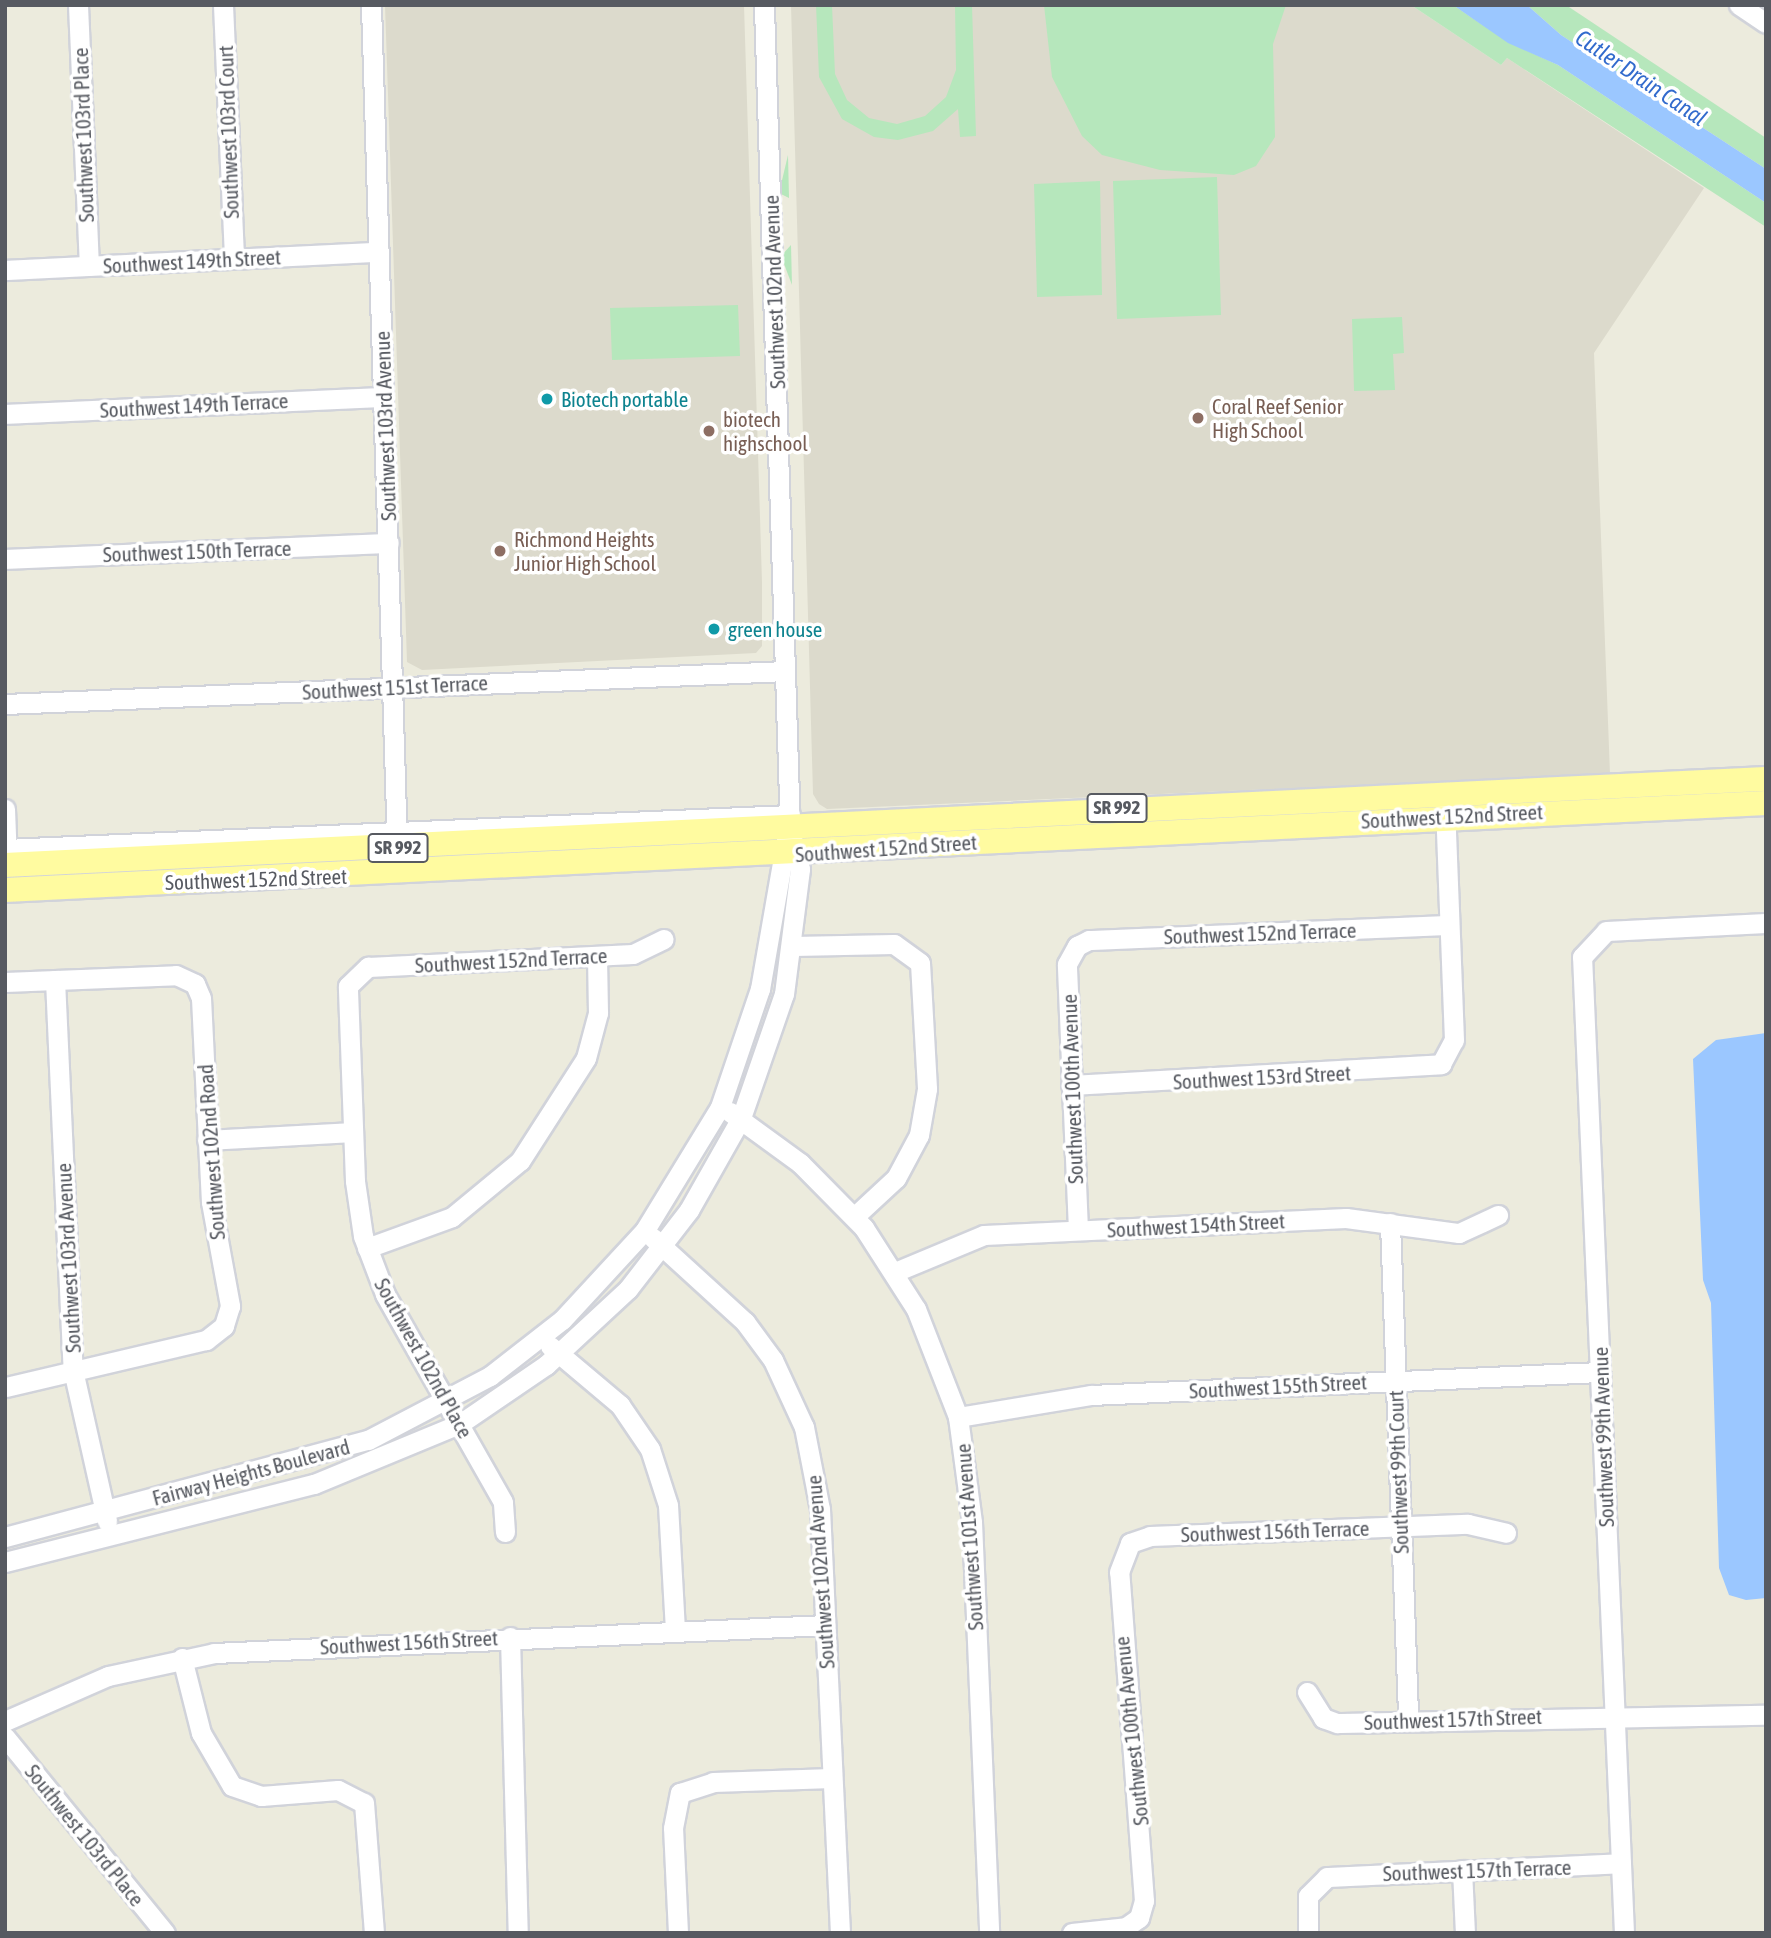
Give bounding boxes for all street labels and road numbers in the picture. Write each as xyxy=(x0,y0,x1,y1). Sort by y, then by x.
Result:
street label: Southwest 103rd Court xyxy=(212,45,244,219)
street label: Southwest 103rd Place xyxy=(67,47,99,223)
street label: Southwest 102nd Avenue xyxy=(758,195,790,389)
street label: Southwest 149th Street xyxy=(102,244,282,278)
street label: Southwest 103rd Avenue xyxy=(369,331,401,521)
street label: Southwest 149th Terrace xyxy=(99,387,289,423)
street label: Southwest 150th Terrace xyxy=(102,535,292,567)
street label: Southwest 151st Terrace xyxy=(302,670,488,704)
road number: SR 992 xyxy=(1086,792,1148,824)
street label: Southwest 152nd Street xyxy=(1360,799,1544,833)
street label: Southwest 152nd Street xyxy=(794,829,978,867)
road number: SR 992 xyxy=(366,832,430,863)
street label: Southwest 152nd Street xyxy=(165,863,347,895)
street label: Southwest 152nd Terrace xyxy=(1163,917,1357,949)
street label: Southwest 152nd Terrace xyxy=(414,942,608,978)
street label: Southwest 100th Avenue xyxy=(1056,994,1088,1184)
street label: Southwest 153rd Street xyxy=(1172,1060,1352,1094)
street label: Southwest 102nd Road xyxy=(192,1063,230,1241)
street label: Southwest 103rd Avenue xyxy=(50,1162,86,1354)
street label: Southwest 154th Street xyxy=(1106,1208,1286,1242)
street label: Southwest 102nd Place xyxy=(370,1274,478,1442)
street label: Southwest 99th Avenue xyxy=(1587,1346,1619,1528)
street label: Southwest 155th Street xyxy=(1188,1369,1368,1403)
street label: Southwest 99th Court xyxy=(1383,1390,1413,1554)
street label: Fairway Heights Boulevard xyxy=(149,1433,353,1511)
street label: Southwest 101st Avenue xyxy=(950,1443,988,1631)
street label: Southwest 102nd Avenue xyxy=(801,1474,839,1670)
street label: Southwest 156th Terrace xyxy=(1180,1515,1370,1547)
street label: Southwest 156th Street xyxy=(319,1625,499,1659)
street label: Southwest 100th Avenue xyxy=(1109,1635,1153,1827)
street label: Southwest 157th Street xyxy=(1364,1703,1542,1735)
street label: Southwest 103rd Place xyxy=(20,1759,150,1911)
street label: Southwest 157th Terrace xyxy=(1382,1854,1572,1886)

